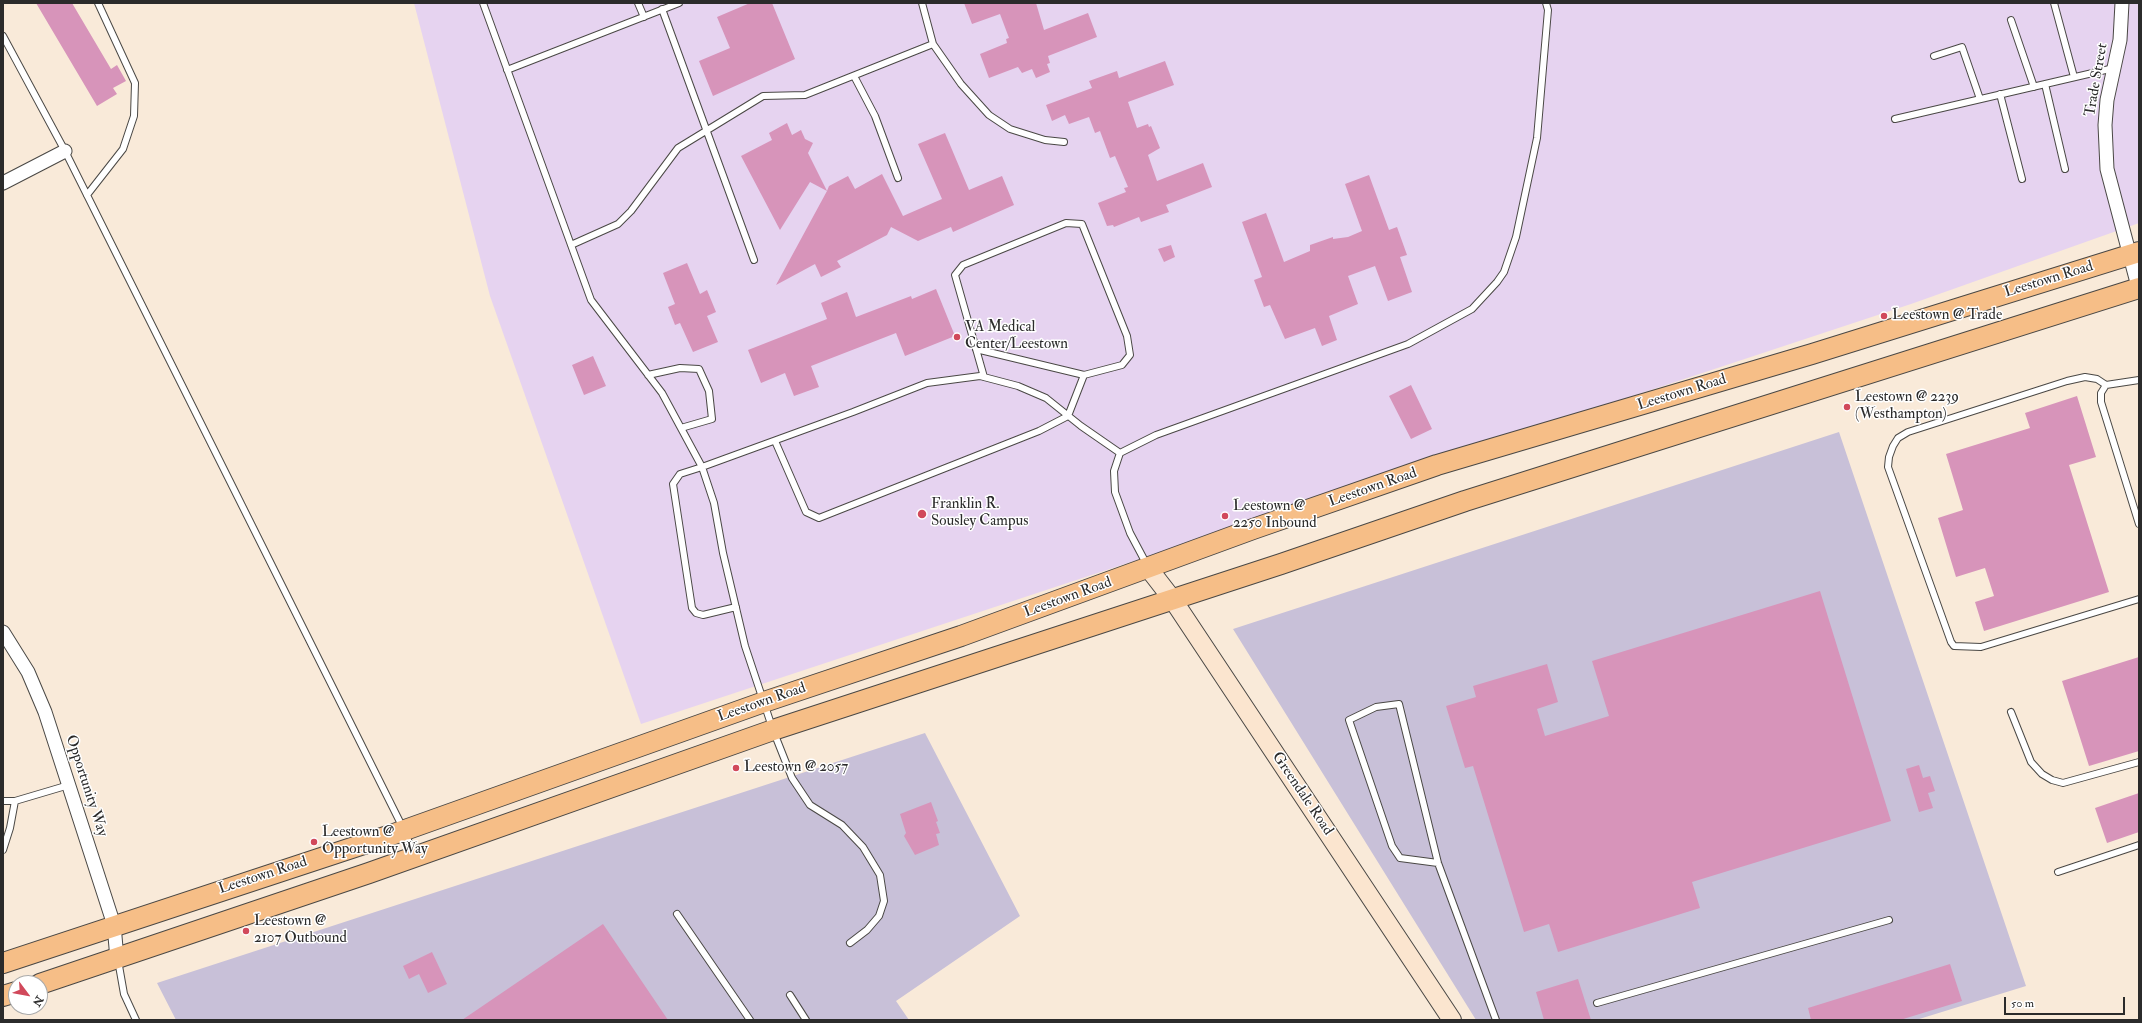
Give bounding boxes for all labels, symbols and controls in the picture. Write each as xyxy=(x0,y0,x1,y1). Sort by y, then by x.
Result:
street label: Trade Street xyxy=(2082,42,2112,118)
street label: Leestown Road xyxy=(2002,258,2096,302)
place label: Leestown @ Trade xyxy=(1892,307,2002,325)
marker: Leestown @ Trade xyxy=(1879,311,1889,321)
place label: VA Medical Center/Leestown xyxy=(965,319,1068,354)
marker: VA Medical Center/Leestown xyxy=(952,332,962,342)
street label: Leestown Road xyxy=(1635,371,1729,415)
place label: Leestown @ 2239 (Westhampton) xyxy=(1855,389,1959,424)
marker: Leestown @ 2239 (Westhampton) xyxy=(1842,402,1852,412)
street label: Leestown Road xyxy=(1327,465,1419,511)
place label: Franklin R. Sousley Campus xyxy=(931,496,1028,531)
place label: Leestown @ 2250 Inbound xyxy=(1233,498,1317,533)
marker: Franklin R. Sousley Campus xyxy=(916,508,928,520)
marker: Leestown @ 2250 Inbound xyxy=(1220,511,1230,521)
street label: Leestown Road xyxy=(1022,574,1114,622)
street label: Leestown Road xyxy=(716,680,808,726)
street label: Opportunity Way xyxy=(61,733,111,839)
street label: Greendale Road xyxy=(1268,749,1336,839)
place label: Leestown @ 2057 xyxy=(744,759,848,777)
marker: Leestown @ 2057 xyxy=(731,763,741,773)
place label: Leestown @ Opportunity Way xyxy=(322,824,428,859)
marker: Leestown @ Opportunity Way xyxy=(309,837,319,847)
street label: Leestown Road xyxy=(216,853,310,899)
place label: Leestown @ 2107 Outbound xyxy=(254,913,347,948)
marker: Leestown @ 2107 Outbound xyxy=(241,926,251,936)
north arrow xyxy=(8,975,48,1015)
scale bar xyxy=(2006,989,2127,1015)
text: N xyxy=(30,993,46,1009)
text: 50 m xyxy=(2011,996,2034,1011)

